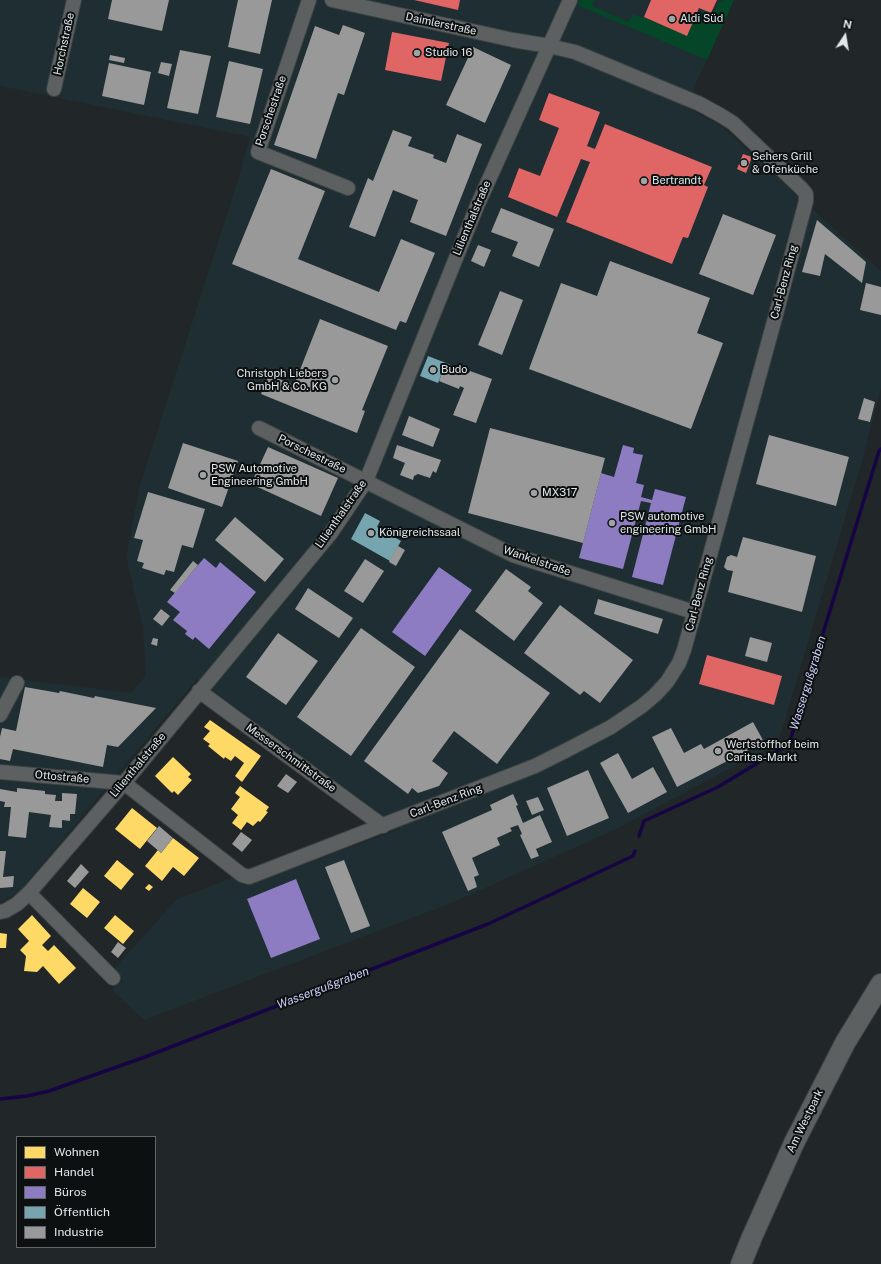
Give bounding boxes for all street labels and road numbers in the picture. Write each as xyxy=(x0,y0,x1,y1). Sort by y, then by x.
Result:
street label: Daimlerstraße xyxy=(404,10,478,38)
street label: Horchstraße xyxy=(51,12,77,76)
street label: Porschestraße xyxy=(253,74,289,148)
street label: Lilienthalstraße xyxy=(450,179,494,257)
street label: Carl-Benz Ring xyxy=(768,243,800,321)
street label: Porschestraße xyxy=(276,432,348,476)
street label: Lilienthalstraße xyxy=(313,477,369,551)
street label: Wankelstraße xyxy=(502,543,572,579)
street label: Carl-Benz Ring xyxy=(683,555,715,633)
street label: Messerschmittstraße xyxy=(243,721,339,795)
street label: Lilienthalstraße xyxy=(107,730,169,800)
street label: Ottostraße xyxy=(34,768,90,786)
street label: Carl-Benz Ring xyxy=(408,781,484,821)
street label: Am Westpark xyxy=(784,1087,826,1155)

